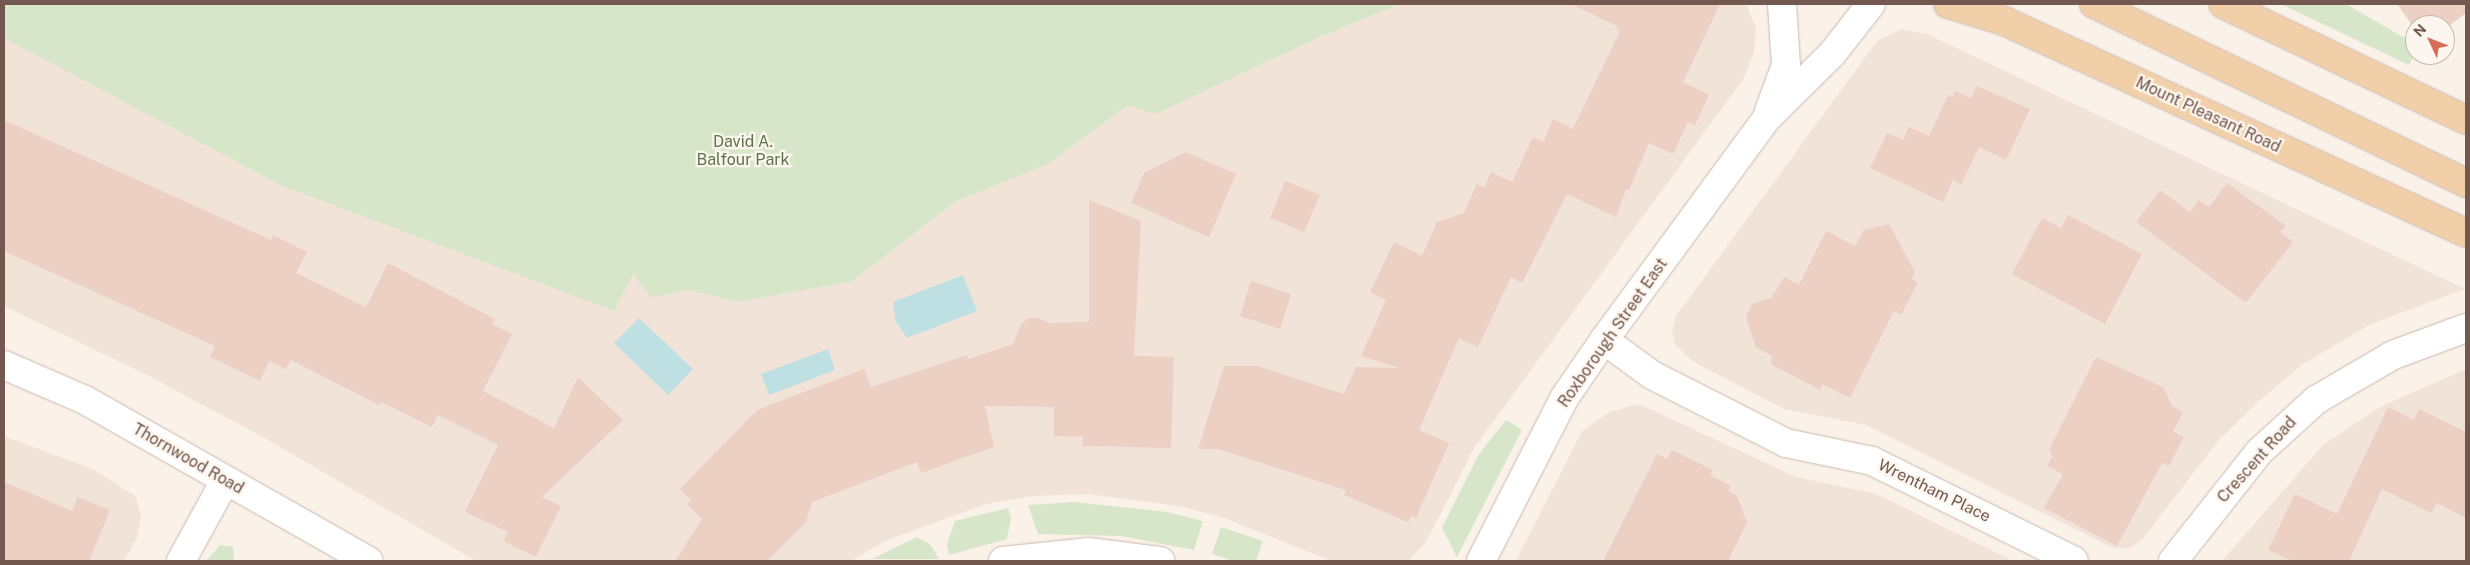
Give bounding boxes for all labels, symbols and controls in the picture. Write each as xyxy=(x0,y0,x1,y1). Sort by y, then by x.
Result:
north arrow xyxy=(2405,15,2455,65)
text: N xyxy=(2410,21,2429,40)
street label: Mount Pleasant Road xyxy=(2132,73,2284,157)
park label: David A. Balfour Park xyxy=(697,132,789,170)
street label: Roxborough Street East xyxy=(1554,255,1672,411)
street label: Crescent Road xyxy=(2213,413,2301,507)
street label: Thornwood Road xyxy=(129,420,247,498)
street label: Wrentham Place xyxy=(1875,455,1993,527)

